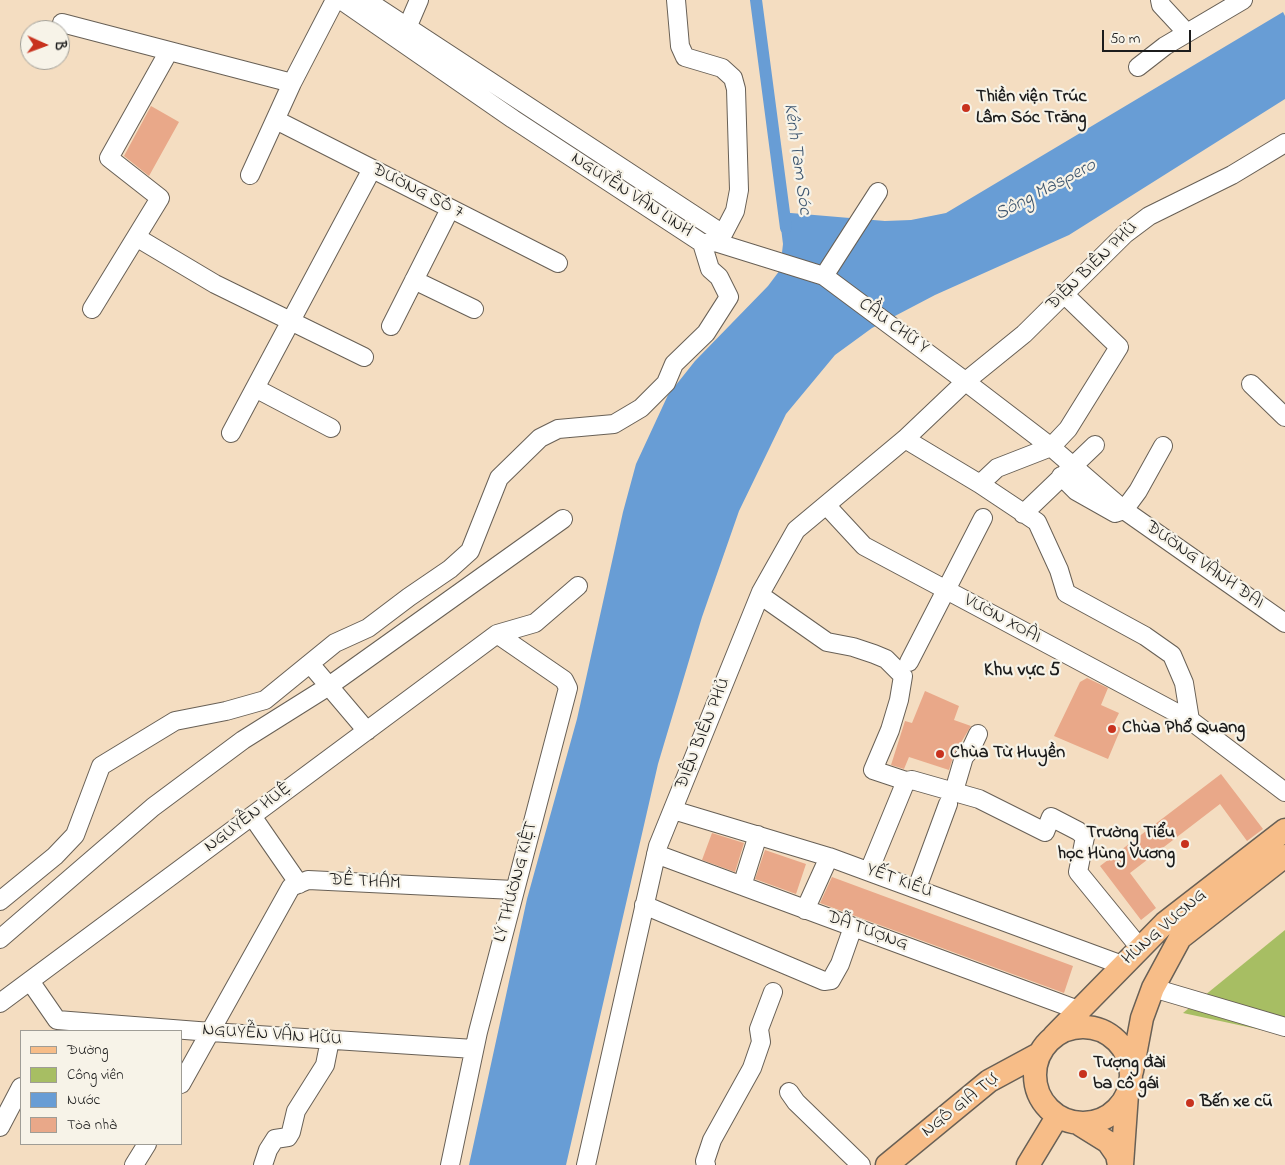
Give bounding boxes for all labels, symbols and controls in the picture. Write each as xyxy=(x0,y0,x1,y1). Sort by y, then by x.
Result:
north arrow xyxy=(20,20,70,70)
scale bar xyxy=(1105,20,1194,52)
text: 50 m xyxy=(1110,28,1140,50)
text: B xyxy=(49,40,70,51)
place label: Thiền viện Trúc Lâm Sóc Trăng xyxy=(976,87,1087,130)
water label: Kênh Tam Sóc xyxy=(777,102,815,216)
marker: Thiền viện Trúc Lâm Sóc Trăng xyxy=(960,102,972,114)
street label: NGUYỄN VĂN LINH xyxy=(566,149,696,243)
water label: Sông Maspero xyxy=(992,155,1100,227)
street label: ĐƯỜNG SỐ 7 xyxy=(368,160,466,224)
street label: ĐIỆN BIÊN PHỦ xyxy=(1043,218,1143,316)
street label: CẦU CHỮ Y xyxy=(854,294,932,360)
street label: ĐƯỜNG VÀNH ĐAI xyxy=(1141,517,1267,615)
street label: VƯỜN XOÀI xyxy=(960,591,1044,649)
district label: Khu vực 5 xyxy=(984,661,1060,683)
street label: ĐIỆN BIÊN PHỦ xyxy=(672,675,736,793)
place label: Chùa Phổ Quang xyxy=(1122,718,1245,740)
marker: Chùa Phổ Quang xyxy=(1106,723,1118,735)
place label: Chùa Từ Huyền xyxy=(950,743,1065,765)
marker: Chùa Từ Huyền xyxy=(934,748,946,760)
street label: NGUYỄN HUỆ xyxy=(201,780,295,858)
street label: LÝ THƯỜNG KIỆT xyxy=(491,819,543,945)
place label: Trường Tiểu học Hùng Vương xyxy=(1057,823,1175,866)
marker: Trường Tiểu học Hùng Vương xyxy=(1179,838,1191,850)
street label: YẾT KIÊU xyxy=(863,860,935,904)
street label: ĐỀ THÁM xyxy=(329,870,401,896)
street label: HÙNG VƯƠNG xyxy=(1118,885,1212,971)
street label: DÃ TƯỢNG xyxy=(823,907,911,957)
street label: NGUYỄN VĂN HỮU xyxy=(201,1020,343,1052)
legend xyxy=(20,1030,182,1145)
text: Đường xyxy=(67,1039,109,1061)
place label: Tượng đài ba cô gái xyxy=(1093,1053,1166,1096)
text: Công viên xyxy=(67,1064,124,1086)
marker: Tượng đài ba cô gái xyxy=(1077,1068,1089,1080)
street label: NGÔ GIA TỰ xyxy=(918,1069,1004,1143)
text: Nước xyxy=(67,1089,100,1111)
place label: Bến xe cũ xyxy=(1200,1092,1272,1114)
marker: Bến xe cũ xyxy=(1184,1097,1196,1109)
text: Tòa nhà xyxy=(67,1114,117,1136)

